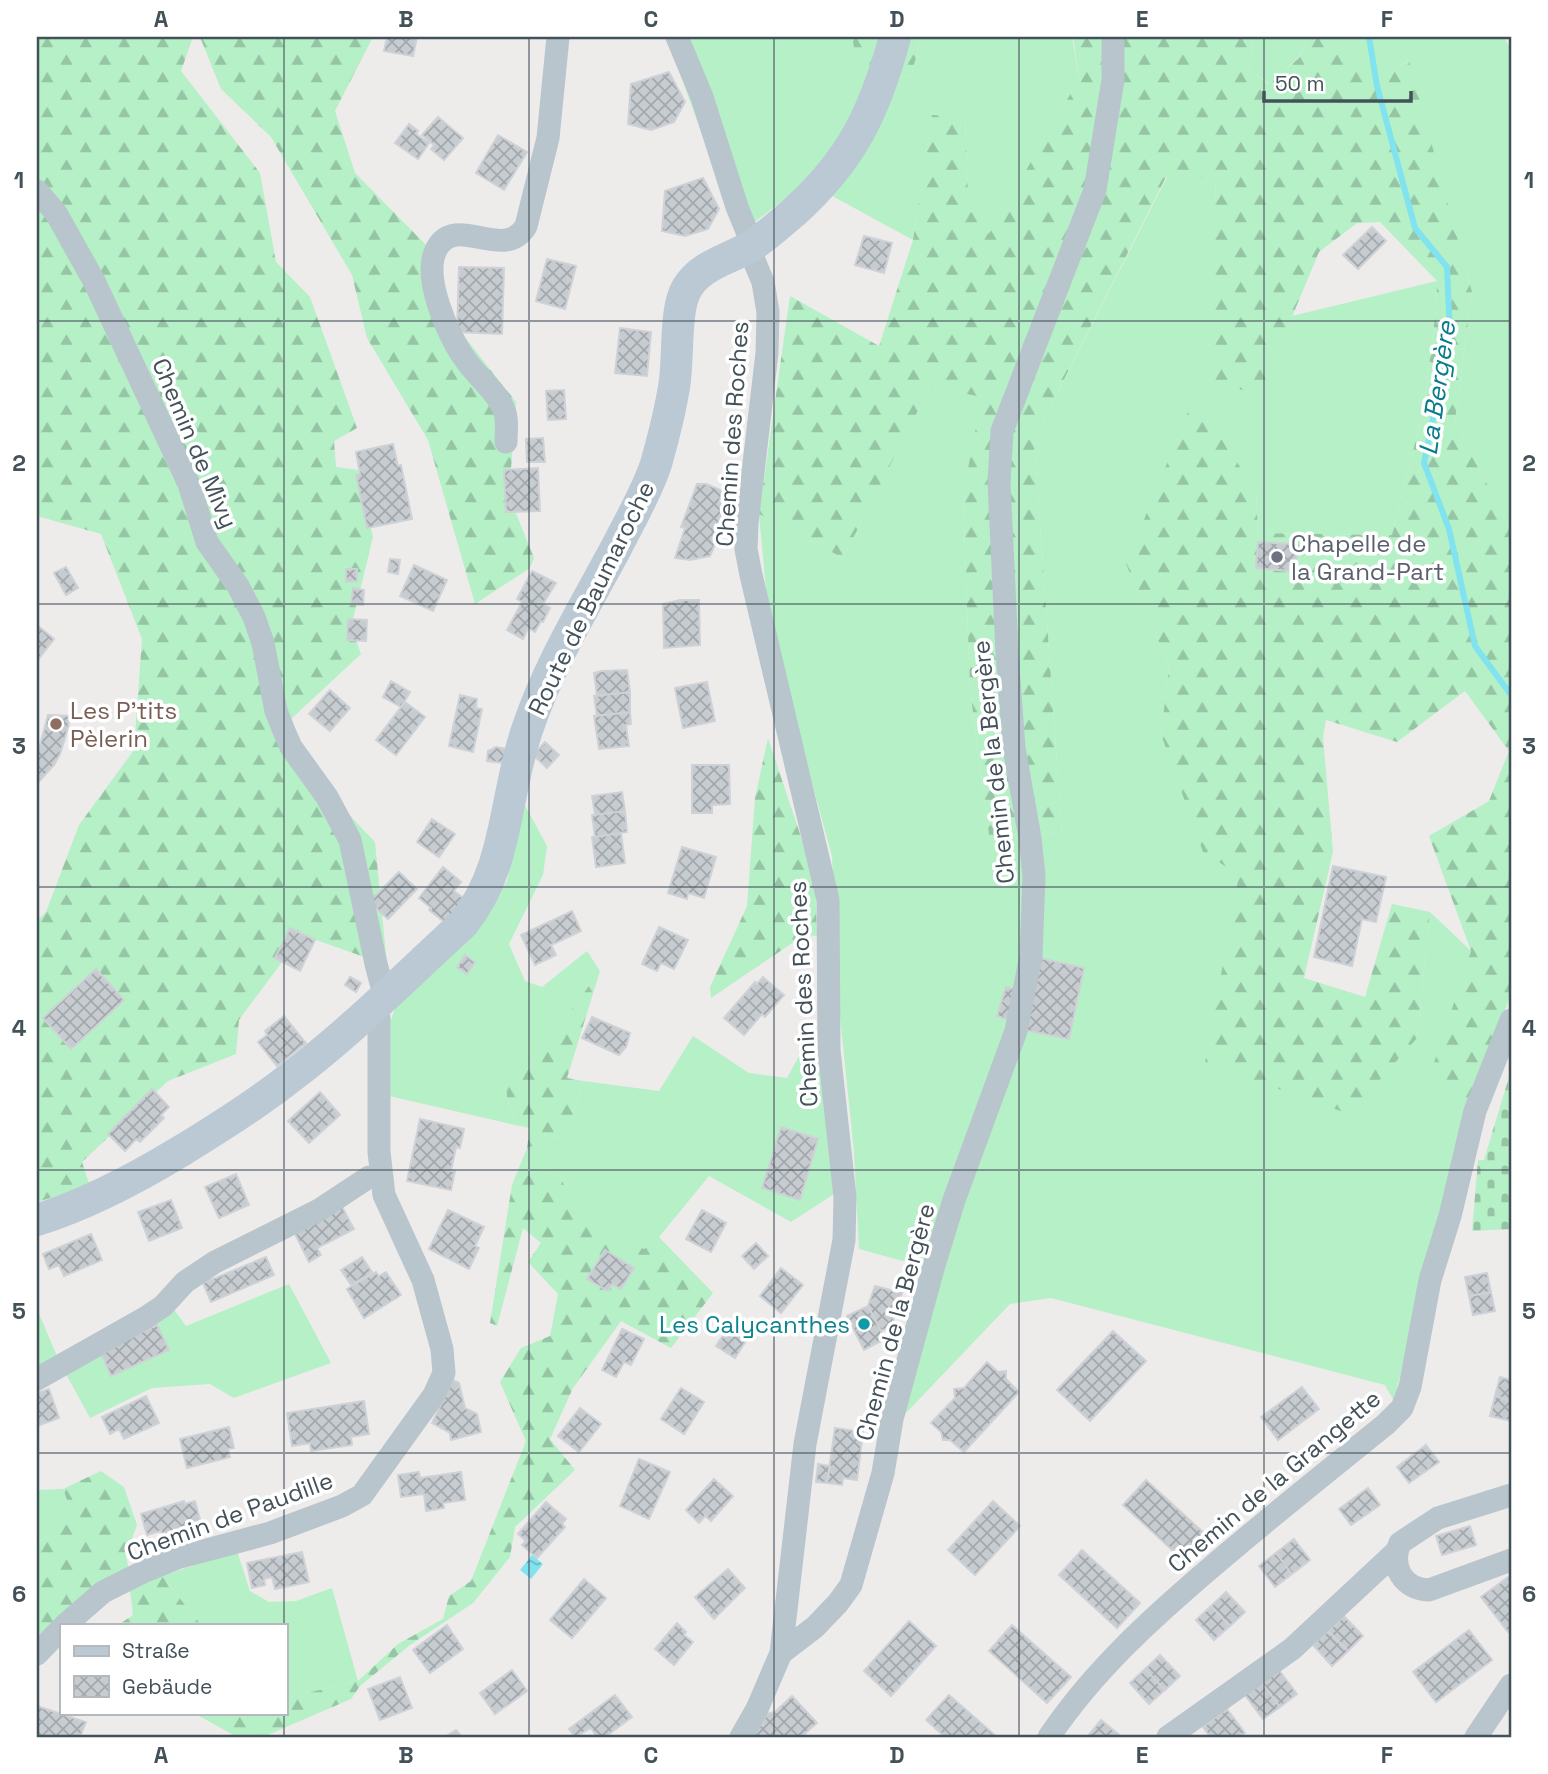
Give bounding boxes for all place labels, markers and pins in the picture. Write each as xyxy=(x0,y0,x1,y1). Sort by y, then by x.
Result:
place label: Chapelle de la Grand-Part xyxy=(1291,528,1444,587)
marker: Chapelle de la Grand-Part xyxy=(1269,549,1285,565)
place label: Les P'tits Pèlerin xyxy=(70,695,177,754)
marker: Les P'tits Pèlerin xyxy=(48,716,64,732)
place label: Les Calycanthes xyxy=(659,1309,850,1340)
marker: Les Calycanthes xyxy=(856,1316,872,1332)

